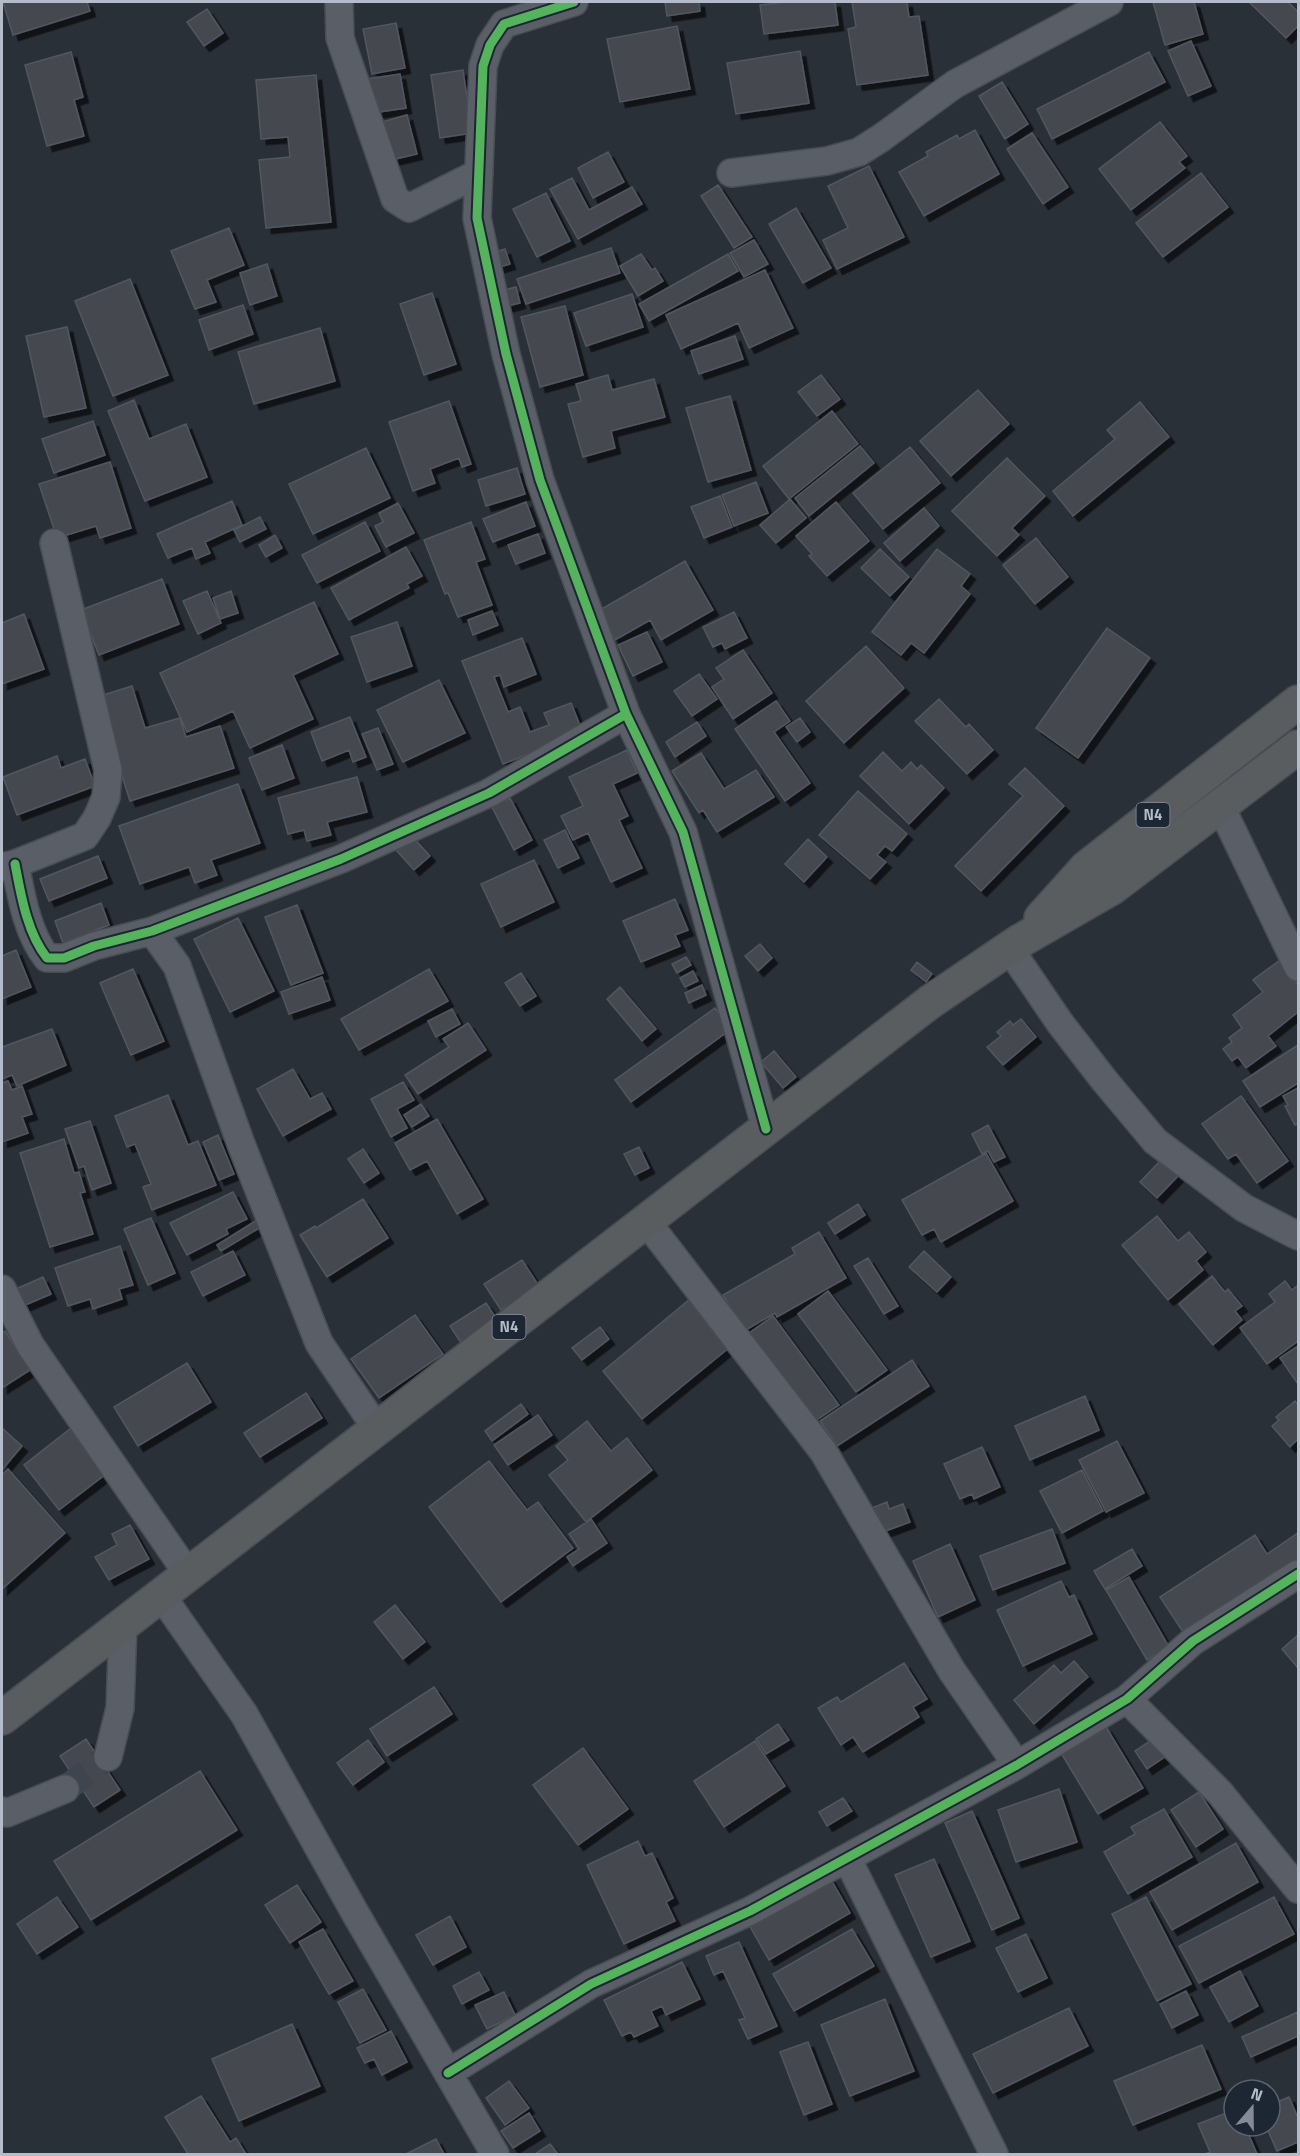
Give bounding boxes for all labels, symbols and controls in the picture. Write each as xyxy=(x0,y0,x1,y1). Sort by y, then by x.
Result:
road number: N4 xyxy=(1136,803,1170,827)
road number: N4 xyxy=(492,1315,526,1339)
north arrow xyxy=(1222,2078,1282,2138)
text: N xyxy=(1248,2081,1266,2107)

